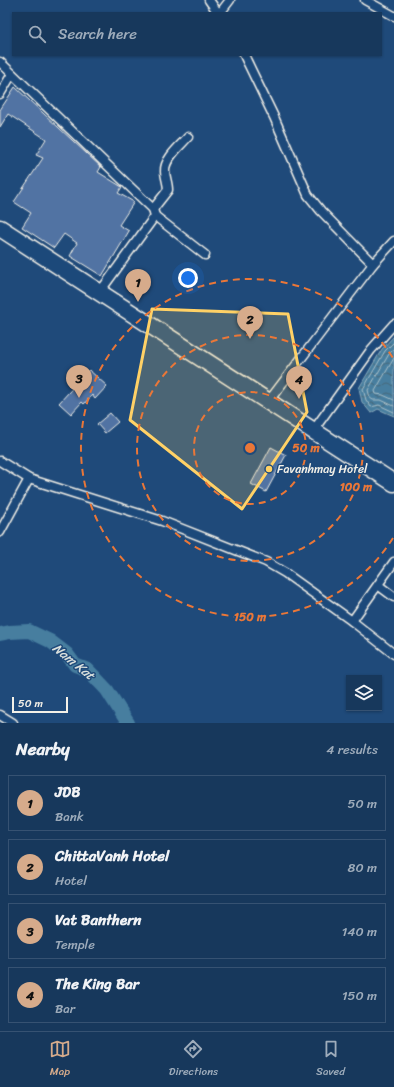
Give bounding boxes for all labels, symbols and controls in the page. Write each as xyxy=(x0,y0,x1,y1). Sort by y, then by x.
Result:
search box xyxy=(12,12,382,56)
text: Search here xyxy=(58,21,137,47)
icon: search xyxy=(26,23,48,45)
your location xyxy=(178,268,198,288)
pin: 1 xyxy=(125,269,151,302)
pin: 2 xyxy=(237,306,263,339)
pin: 3 xyxy=(66,365,92,398)
pin: 4 xyxy=(286,366,312,399)
text: 50 m xyxy=(292,437,320,459)
centre of rings xyxy=(243,441,257,455)
place label: Favanhmay Hotel xyxy=(277,458,368,480)
marker: Favanhmay Hotel xyxy=(264,464,274,474)
text: 100 m xyxy=(340,476,373,498)
text: 150 m xyxy=(234,606,267,628)
water label: Nam Kat xyxy=(47,637,101,687)
map controls xyxy=(346,675,382,711)
button: layers xyxy=(346,675,382,711)
text: 50 m xyxy=(18,694,43,713)
scale bar xyxy=(12,695,68,714)
text: Nearby xyxy=(16,734,70,764)
text: 4 results xyxy=(326,738,378,761)
text: JDB xyxy=(55,779,81,805)
text: 1 xyxy=(27,792,33,815)
text: 50 m xyxy=(347,792,377,815)
text: Bank xyxy=(55,805,84,828)
text: ChittaVanh Hotel xyxy=(55,843,169,869)
text: 2 xyxy=(26,856,34,879)
text: 80 m xyxy=(348,856,377,879)
text: Hotel xyxy=(55,869,87,892)
text: Vat Banthern xyxy=(55,907,142,933)
text: 3 xyxy=(26,920,34,943)
text: 140 m xyxy=(342,920,377,943)
text: Temple xyxy=(55,933,95,956)
text: The King Bar xyxy=(55,971,139,997)
text: 4 xyxy=(26,984,34,1007)
text: 150 m xyxy=(342,984,377,1007)
text: Bar xyxy=(55,997,75,1020)
tab: Map xyxy=(49,1038,71,1081)
tab: Directions xyxy=(169,1038,218,1081)
tab: Saved xyxy=(316,1038,345,1081)

